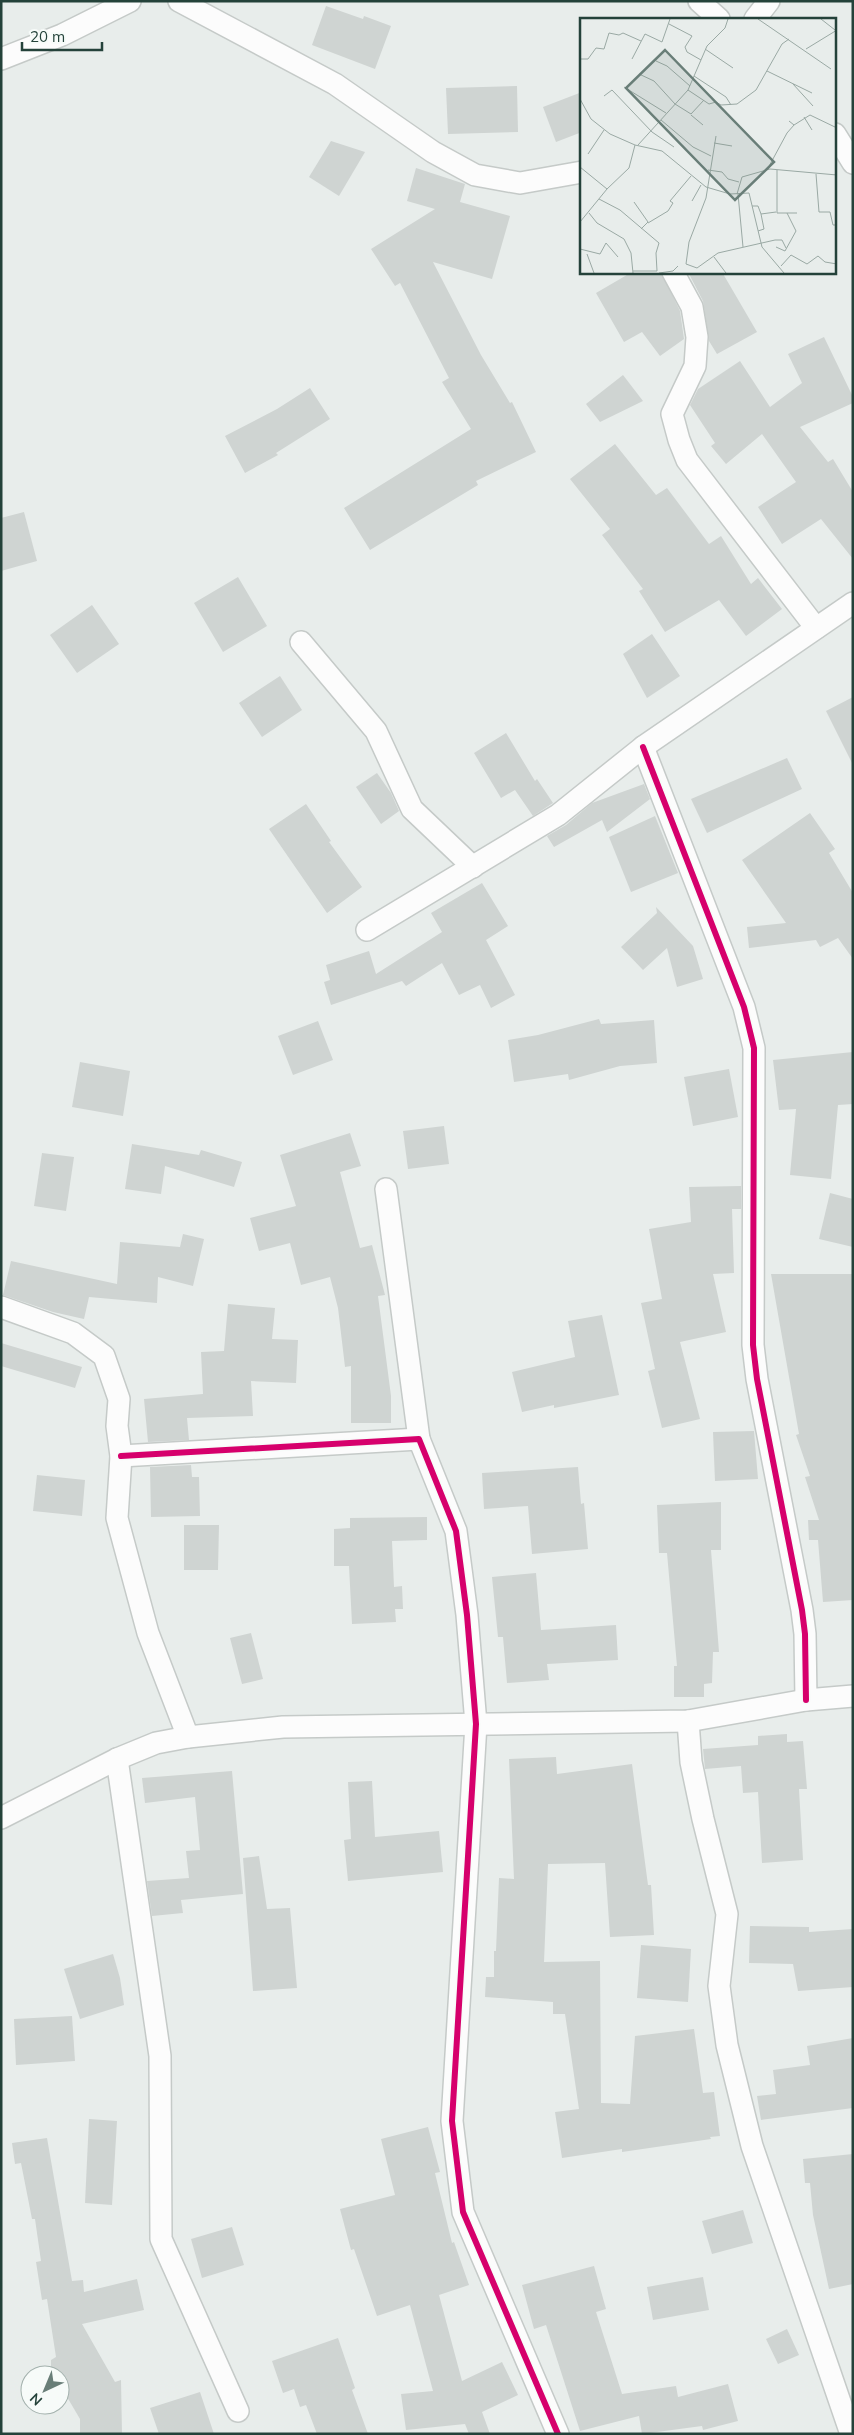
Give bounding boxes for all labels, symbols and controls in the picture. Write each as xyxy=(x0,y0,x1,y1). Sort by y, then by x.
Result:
inset map xyxy=(580,18,836,274)
scale bar xyxy=(22,20,102,52)
text: 20 m xyxy=(30,27,65,46)
north arrow xyxy=(20,2365,70,2415)
text: N xyxy=(26,2389,46,2409)

